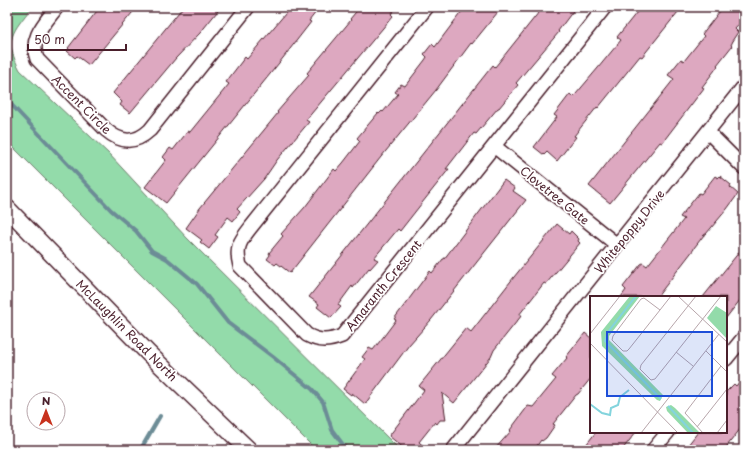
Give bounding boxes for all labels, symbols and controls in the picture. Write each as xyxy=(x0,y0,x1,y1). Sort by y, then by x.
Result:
scale bar xyxy=(28,26,126,52)
text: 50 m xyxy=(34,30,65,48)
street label: Accent Circle xyxy=(48,70,116,138)
street label: Clovetree Gate xyxy=(517,161,593,229)
street label: Whitepoppy Drive xyxy=(590,185,668,277)
street label: Amaranth Crescent xyxy=(341,235,426,334)
street label: McLaughlin Road North xyxy=(72,275,182,385)
inset map xyxy=(590,296,727,433)
north arrow xyxy=(26,391,66,431)
text: N xyxy=(42,392,51,409)

